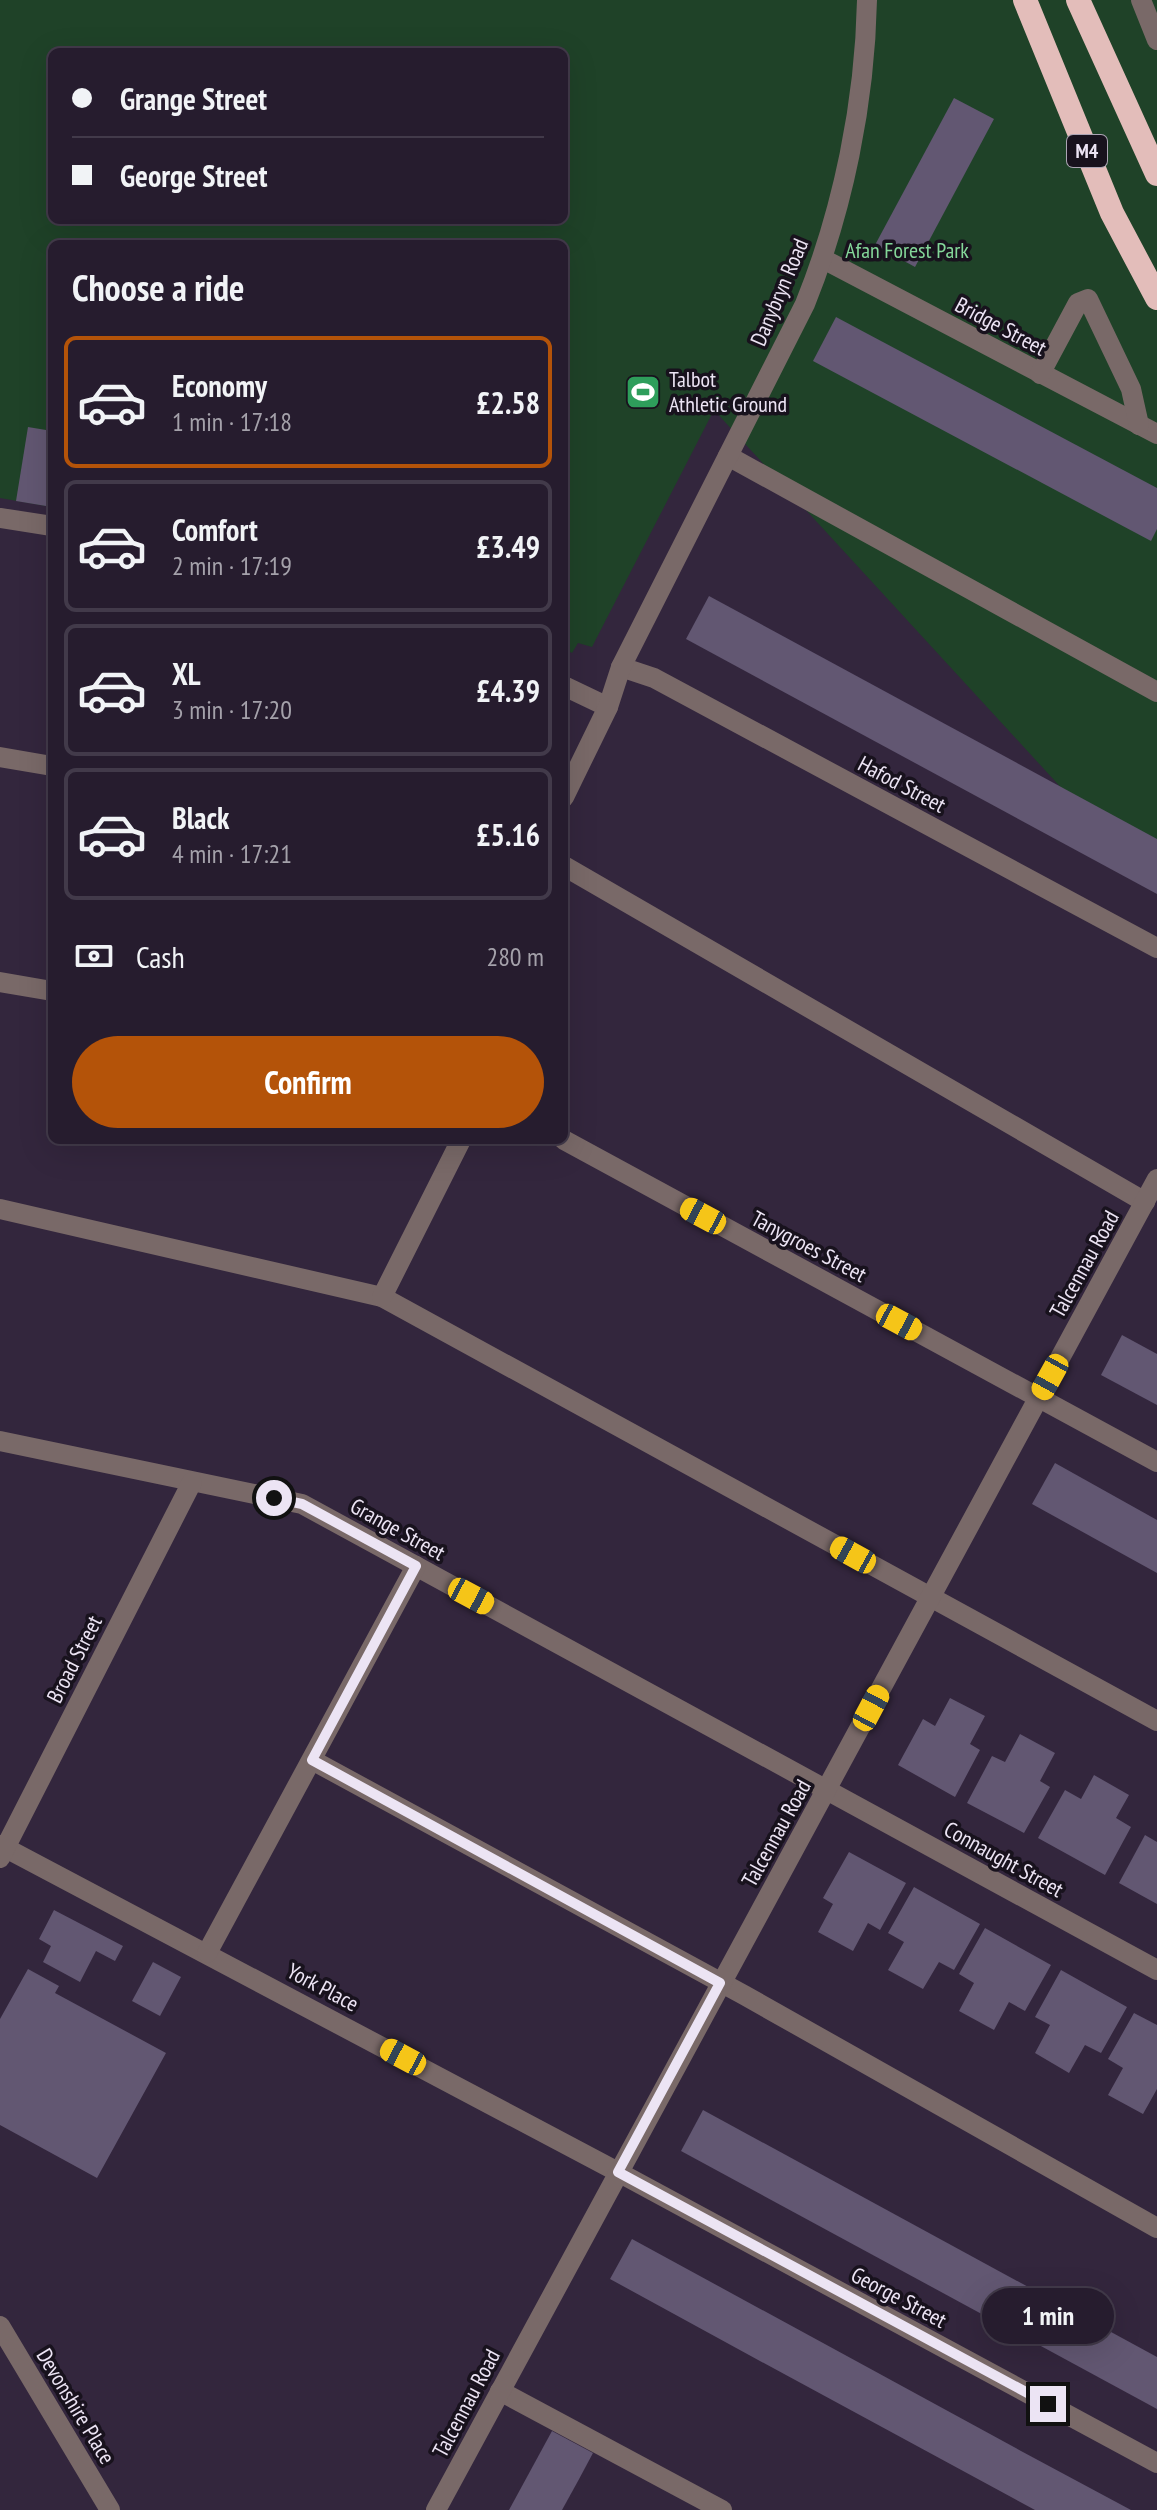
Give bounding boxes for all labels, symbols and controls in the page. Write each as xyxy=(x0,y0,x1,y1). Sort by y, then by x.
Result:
text: Grange Street xyxy=(120,79,267,118)
road number: M4 xyxy=(1067,135,1107,167)
text: George Street xyxy=(120,156,267,195)
street label: Danybryn Road xyxy=(744,234,814,350)
park label: Afan Forest Park xyxy=(845,236,969,264)
text: Choose a ride xyxy=(72,264,244,311)
street label: Bridge Street xyxy=(951,290,1051,362)
place label: Talbot Athletic Ground xyxy=(669,365,787,418)
icon: car xyxy=(76,366,148,438)
text: Economy xyxy=(172,366,267,405)
sports icon: Talbot Athletic Ground xyxy=(624,373,662,411)
text: £2.58 xyxy=(476,383,540,422)
text: 1 min · 17:18 xyxy=(172,405,292,438)
icon: car xyxy=(76,510,148,582)
text: Comfort xyxy=(172,510,258,549)
text: £3.49 xyxy=(476,527,540,566)
text: 2 min · 17:19 xyxy=(172,549,292,582)
icon: car xyxy=(76,654,148,726)
text: XL xyxy=(172,654,201,693)
text: £4.39 xyxy=(476,671,540,710)
text: 3 min · 17:20 xyxy=(172,693,292,726)
street label: Hafod Street xyxy=(853,749,951,819)
icon: car xyxy=(76,798,148,870)
text: Black xyxy=(172,798,229,837)
text: £5.16 xyxy=(476,815,540,854)
text: 4 min · 17:21 xyxy=(172,837,292,870)
icon: cash xyxy=(72,934,116,978)
text: Cash xyxy=(136,937,185,976)
text: 280 m xyxy=(486,940,544,973)
button: Confirm xyxy=(72,1036,544,1128)
car xyxy=(676,1194,730,1238)
street label: Tanygroes Street xyxy=(747,1204,871,1288)
street label: Talcennau Road xyxy=(1043,1205,1125,1323)
car xyxy=(872,1300,926,1344)
car xyxy=(1028,1350,1072,1404)
route start xyxy=(256,1480,292,1516)
street label: Grange Street xyxy=(346,1492,450,1566)
car xyxy=(826,1533,880,1577)
car xyxy=(444,1574,498,1618)
street label: Broad Street xyxy=(40,1611,108,1707)
car xyxy=(849,1681,893,1735)
street label: Talcennau Road xyxy=(735,1774,817,1892)
street label: Connaught Street xyxy=(939,1815,1069,1903)
street label: York Place xyxy=(282,1957,364,2017)
car xyxy=(376,2035,430,2079)
street label: George Street xyxy=(846,2260,952,2334)
callout: 1 min xyxy=(982,2288,1114,2344)
text: 1 min xyxy=(1022,2299,1074,2332)
street label: Devonshire Place xyxy=(31,2343,121,2469)
street label: Talcennau Road xyxy=(426,2344,506,2462)
route end xyxy=(1030,2386,1066,2422)

